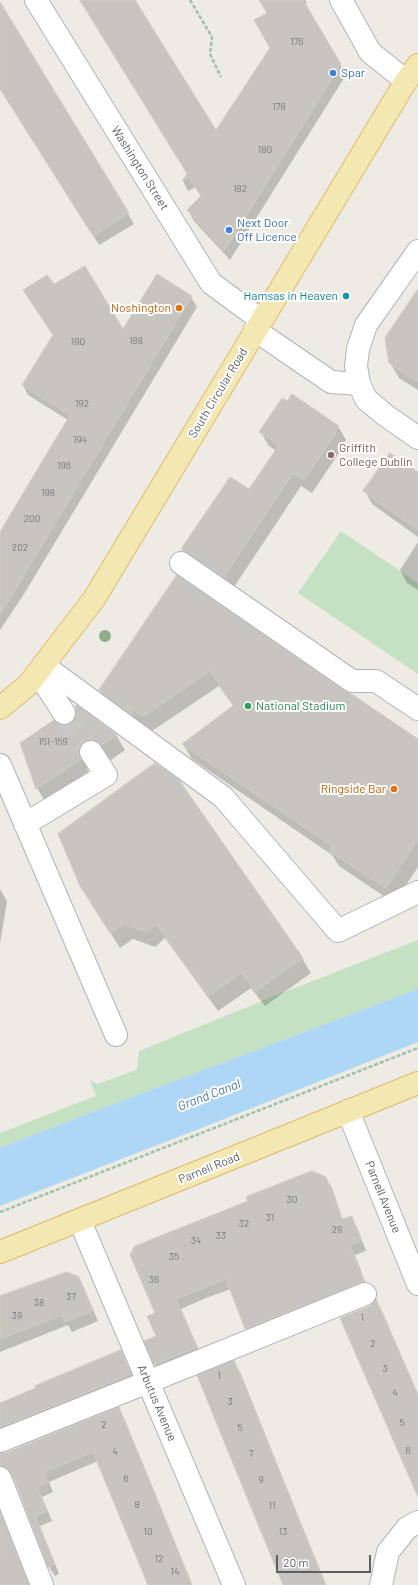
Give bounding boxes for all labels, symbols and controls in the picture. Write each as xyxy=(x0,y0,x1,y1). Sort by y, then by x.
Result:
house number: 176 xyxy=(290,36,304,48)
place label: Spar xyxy=(341,66,365,80)
marker: Spar xyxy=(328,68,338,78)
house number: 178 xyxy=(272,101,286,113)
street label: Washington Street xyxy=(108,123,172,213)
house number: 180 xyxy=(258,144,272,156)
house number: 182 xyxy=(233,183,247,195)
place label: Next Door Off Licence xyxy=(237,216,297,244)
marker: Next Door Off Licence xyxy=(224,225,234,235)
place label: Hamsas in Heaven xyxy=(243,289,338,303)
marker: Hamsas in Heaven xyxy=(341,291,351,301)
place label: Noshington xyxy=(111,301,171,315)
marker: Noshington xyxy=(174,303,184,313)
house number: 188 xyxy=(129,335,143,347)
house number: 190 xyxy=(71,336,85,348)
street label: South Circular Road xyxy=(185,345,251,441)
house number: 192 xyxy=(75,398,89,410)
house number: 194 xyxy=(73,434,87,446)
place label: Griffith College Dublin xyxy=(339,441,412,469)
marker: Griffith College Dublin xyxy=(326,450,336,460)
house number: 196 xyxy=(57,460,71,472)
house number: 198 xyxy=(41,487,55,499)
house number: 200 xyxy=(24,513,40,525)
house number: 202 xyxy=(12,542,28,554)
place label: National Stadium xyxy=(256,699,345,713)
marker: National Stadium xyxy=(243,701,253,711)
house number: 151-159 xyxy=(38,736,68,748)
place label: Ringside Bar xyxy=(321,782,386,796)
marker: Ringside Bar xyxy=(389,784,399,794)
water label: Grand Canal xyxy=(175,1076,243,1114)
street label: Parnell Road xyxy=(176,1149,242,1187)
street label: Parnell Avenue xyxy=(362,1159,404,1235)
house number: 30 xyxy=(287,1194,297,1206)
house number: 31 xyxy=(266,1212,274,1224)
house number: 32 xyxy=(239,1218,249,1230)
house number: 29 xyxy=(332,1224,342,1236)
house number: 33 xyxy=(216,1230,226,1242)
house number: 34 xyxy=(191,1235,201,1247)
house number: 35 xyxy=(169,1251,179,1263)
house number: 36 xyxy=(149,1274,159,1286)
house number: 37 xyxy=(66,1291,76,1303)
house number: 38 xyxy=(34,1297,44,1309)
house number: 39 xyxy=(12,1310,22,1322)
house number: 1 xyxy=(360,1312,364,1324)
house number: 2 xyxy=(370,1338,376,1350)
street label: Arbutus Avenue xyxy=(134,1363,180,1443)
house number: 3 xyxy=(382,1363,388,1375)
house number: 1 xyxy=(217,1370,221,1382)
house number: 4 xyxy=(392,1387,398,1399)
house number: 3 xyxy=(227,1396,233,1408)
house number: 5 xyxy=(399,1417,405,1429)
house number: 2 xyxy=(101,1419,107,1431)
house number: 5 xyxy=(237,1422,243,1434)
house number: 6 xyxy=(405,1445,411,1457)
house number: 4 xyxy=(112,1446,118,1458)
house number: 7 xyxy=(249,1448,253,1460)
house number: 6 xyxy=(123,1473,129,1485)
house number: 9 xyxy=(258,1474,264,1486)
house number: 8 xyxy=(134,1499,140,1511)
house number: 11 xyxy=(268,1500,276,1512)
house number: 10 xyxy=(143,1526,153,1538)
house number: 13 xyxy=(279,1526,287,1538)
scale bar xyxy=(278,1547,373,1573)
house number: 12 xyxy=(155,1553,163,1565)
text: 20 m xyxy=(283,1555,309,1569)
house number: 14 xyxy=(170,1566,180,1578)

